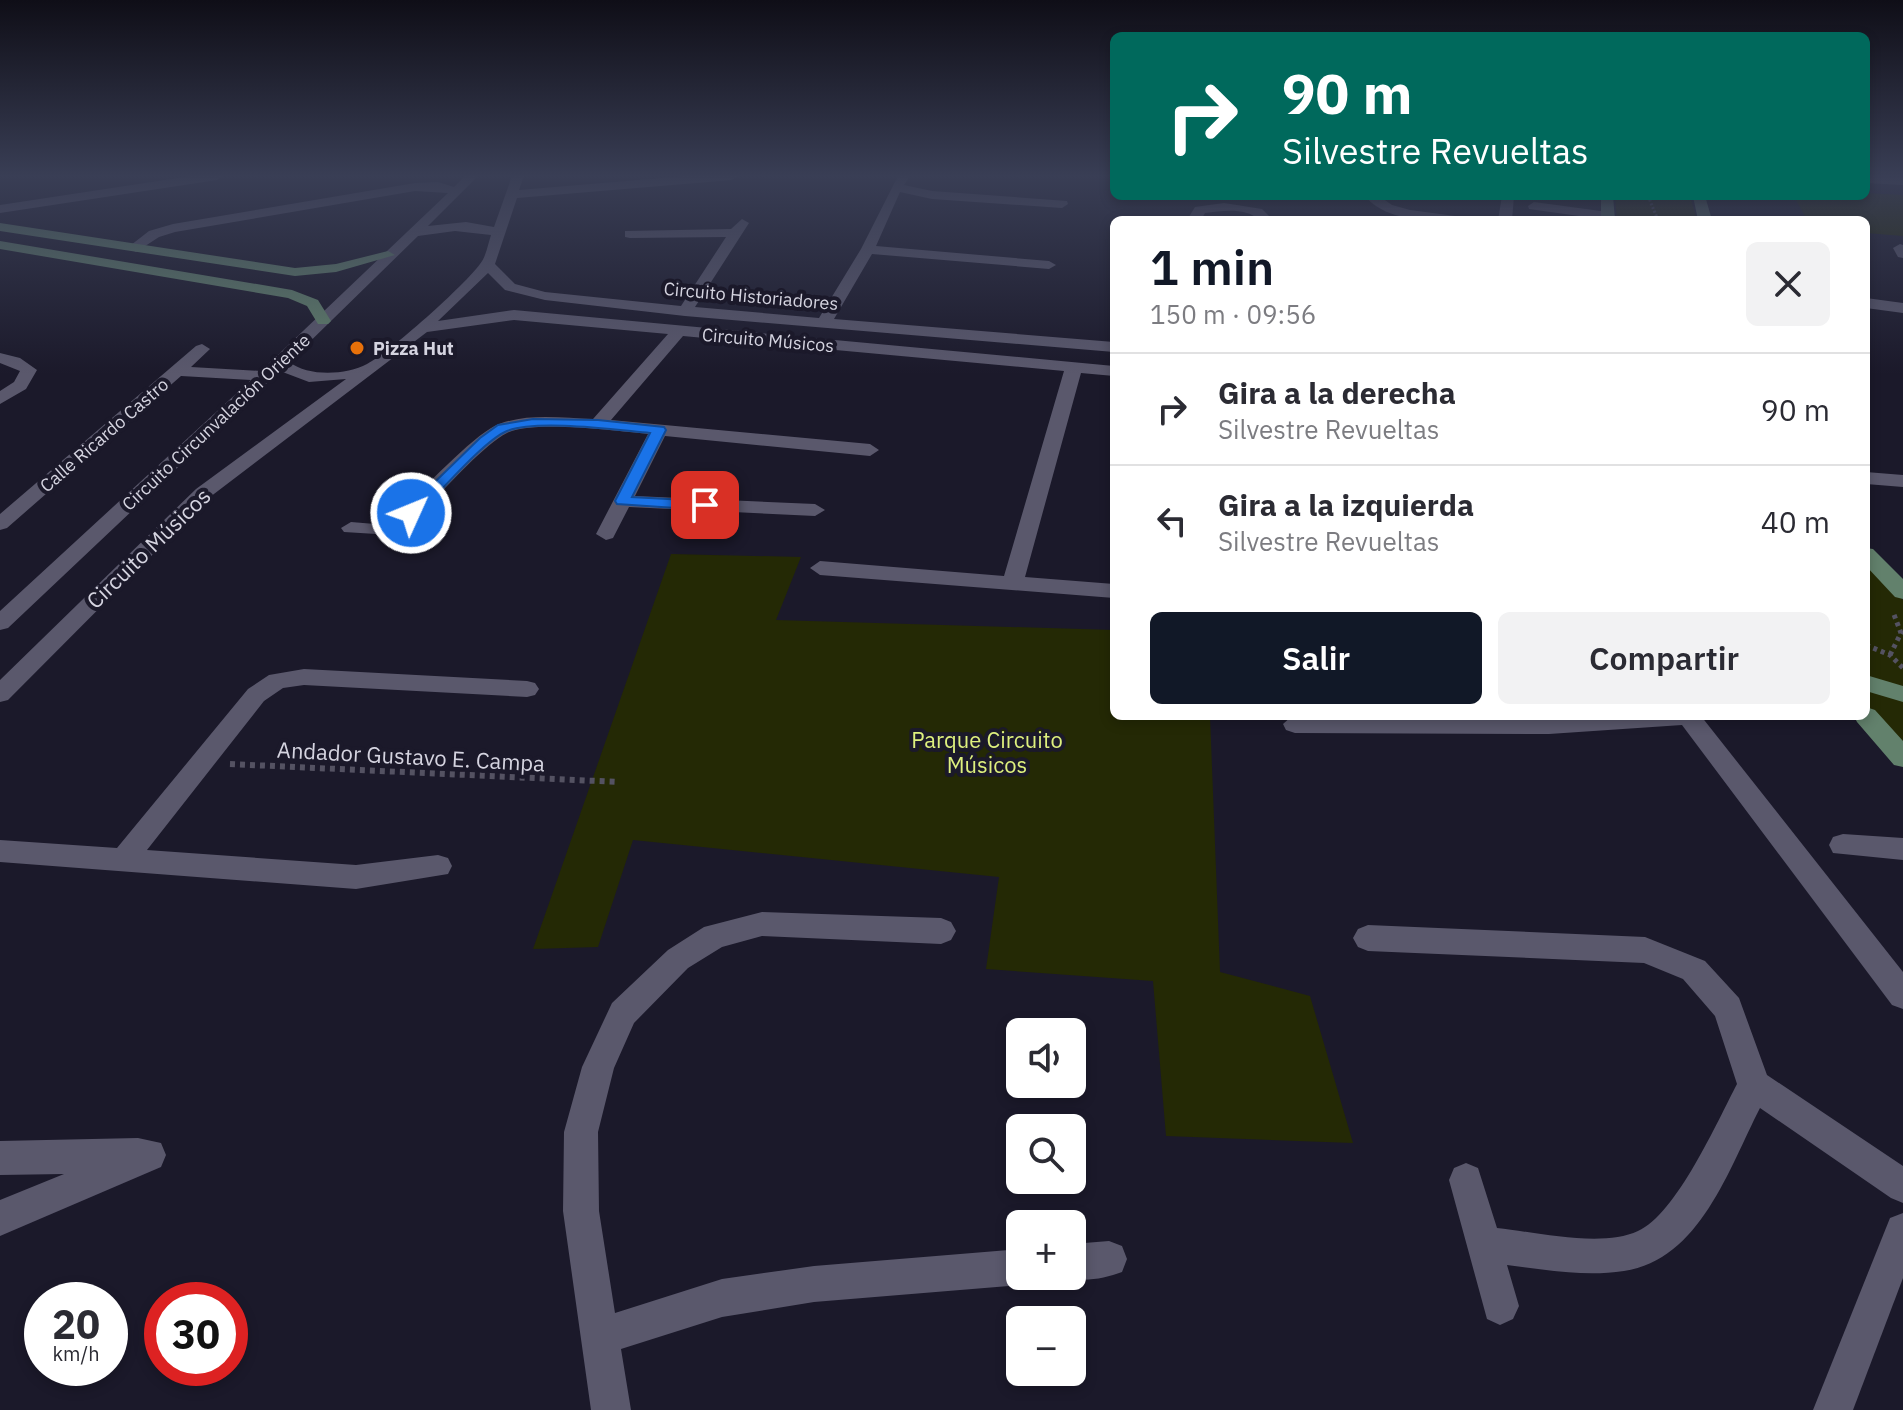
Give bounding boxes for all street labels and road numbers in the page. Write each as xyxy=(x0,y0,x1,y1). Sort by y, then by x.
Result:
street label: Circuito Historiadores xyxy=(663,277,839,315)
street label: Circuito Músicos xyxy=(701,323,835,357)
street label: Circuito Circunvalación Oriente xyxy=(117,329,315,515)
street label: Calle Ricardo Castro xyxy=(35,373,173,497)
street label: Circuito Músicos xyxy=(80,481,216,615)
street label: Andador Gustavo E. Campa xyxy=(276,734,546,778)

